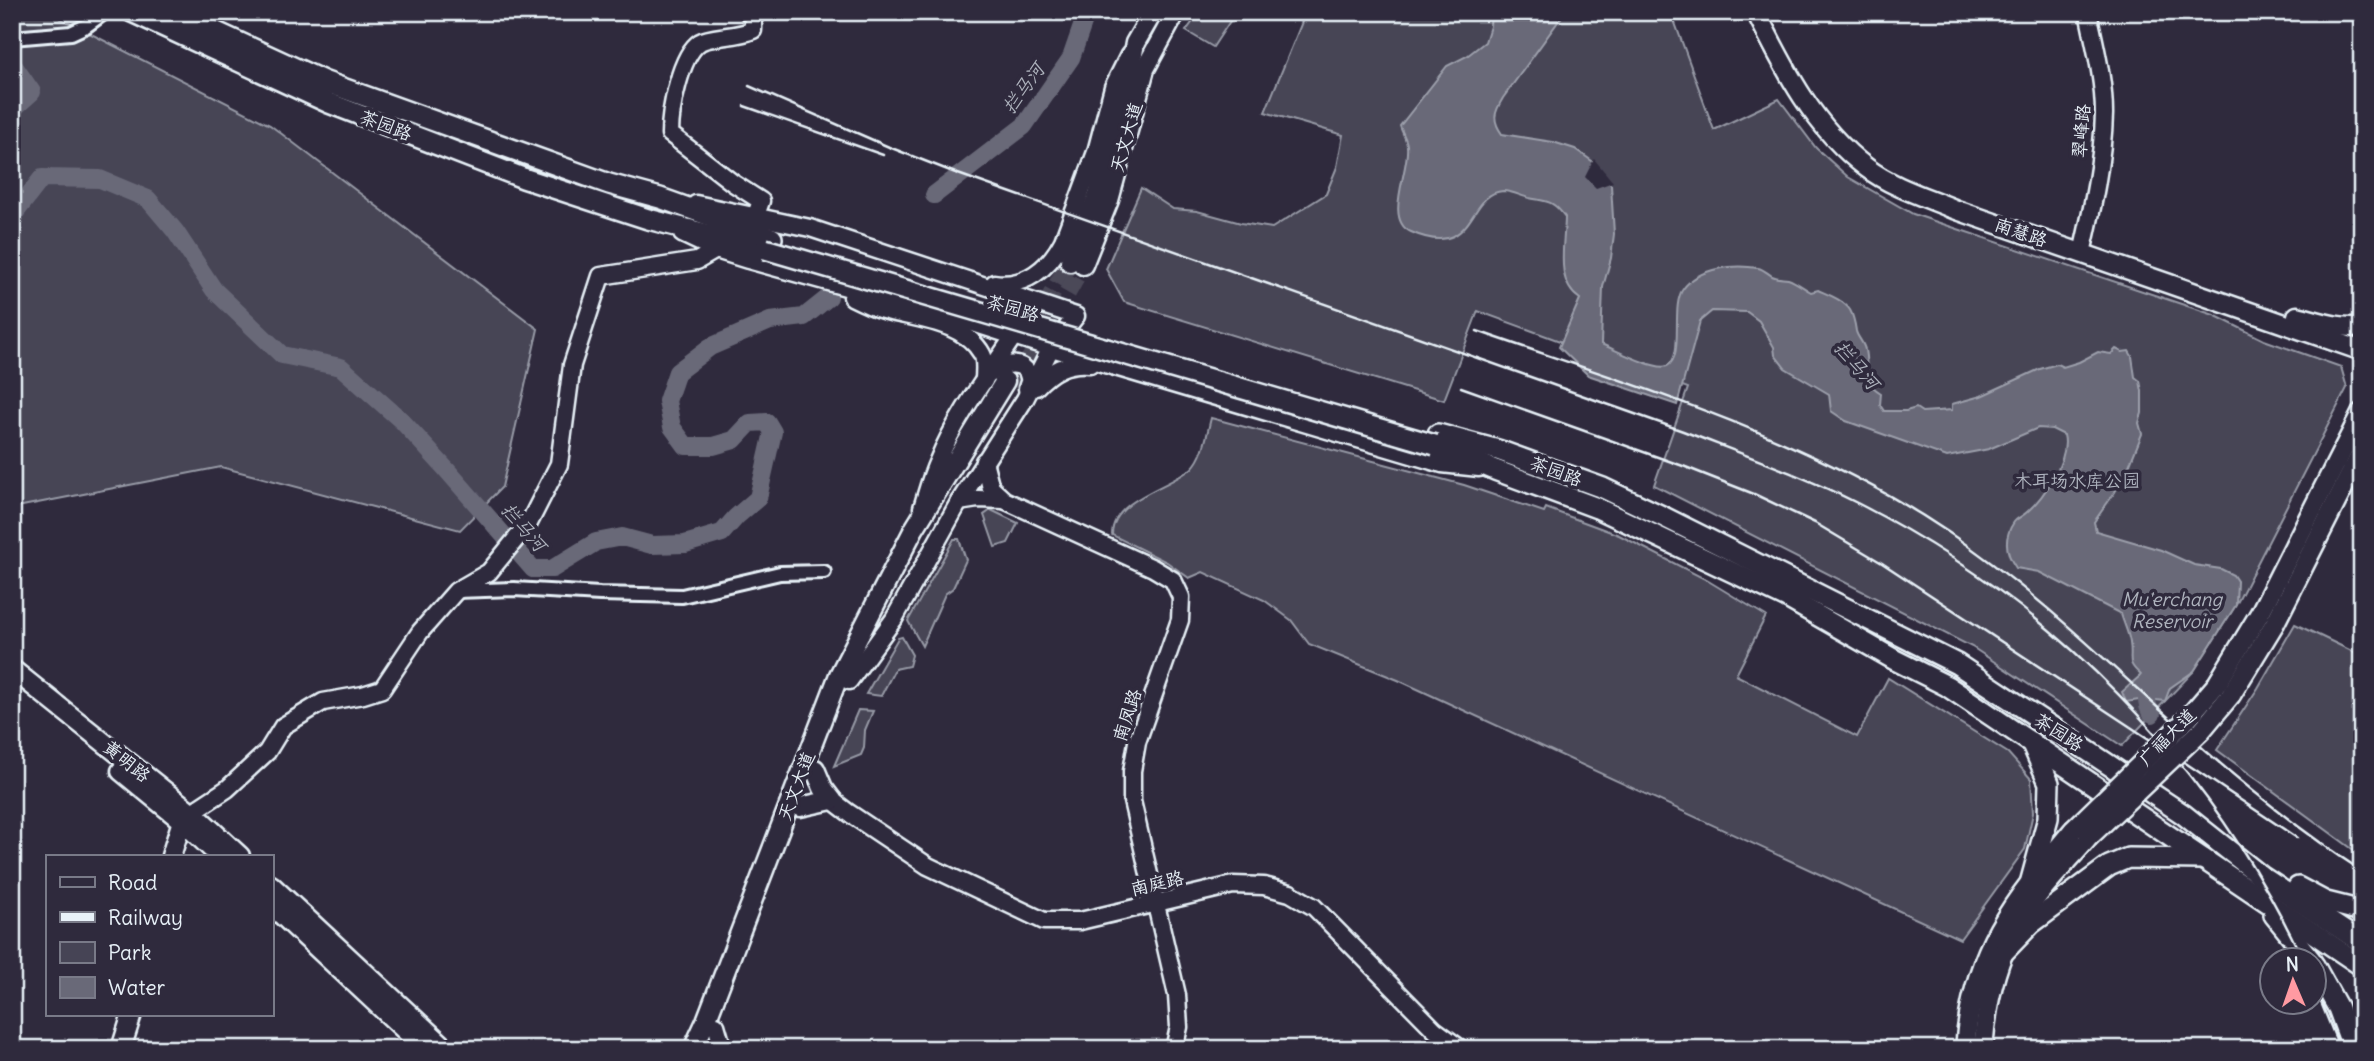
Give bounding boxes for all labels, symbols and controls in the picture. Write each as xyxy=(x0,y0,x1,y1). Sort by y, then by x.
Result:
water label: 拦马河 xyxy=(997,55,1051,118)
street label: 天文大道 xyxy=(1105,99,1147,175)
street label: 翠峰路 xyxy=(2067,103,2095,159)
street label: 茶园路 xyxy=(357,105,415,145)
street label: 南慧路 xyxy=(1992,212,2050,252)
street label: 茶园路 xyxy=(984,290,1042,326)
water label: 拦马河 xyxy=(1829,336,1887,397)
street label: 茶园路 xyxy=(1527,451,1585,491)
park label: 木耳场水库公园 xyxy=(2014,469,2140,492)
water label: 拦马河 xyxy=(496,498,554,559)
water label: Mu'erchang Reservoir xyxy=(2122,587,2224,633)
street label: 南凤路 xyxy=(1108,686,1146,744)
street label: 广福大道 xyxy=(2133,703,2201,771)
street label: 茶园路 xyxy=(2030,708,2088,756)
street label: 黄明路 xyxy=(99,735,155,787)
street label: 天文大道 xyxy=(772,748,820,824)
legend xyxy=(46,855,273,1016)
street label: 南庭路 xyxy=(1128,866,1186,900)
text: Road xyxy=(108,869,157,896)
text: Railway xyxy=(108,904,183,931)
text: Park xyxy=(108,939,151,966)
north arrow xyxy=(2258,946,2328,1016)
text: N xyxy=(2285,952,2299,976)
text: Water xyxy=(108,974,166,1001)

